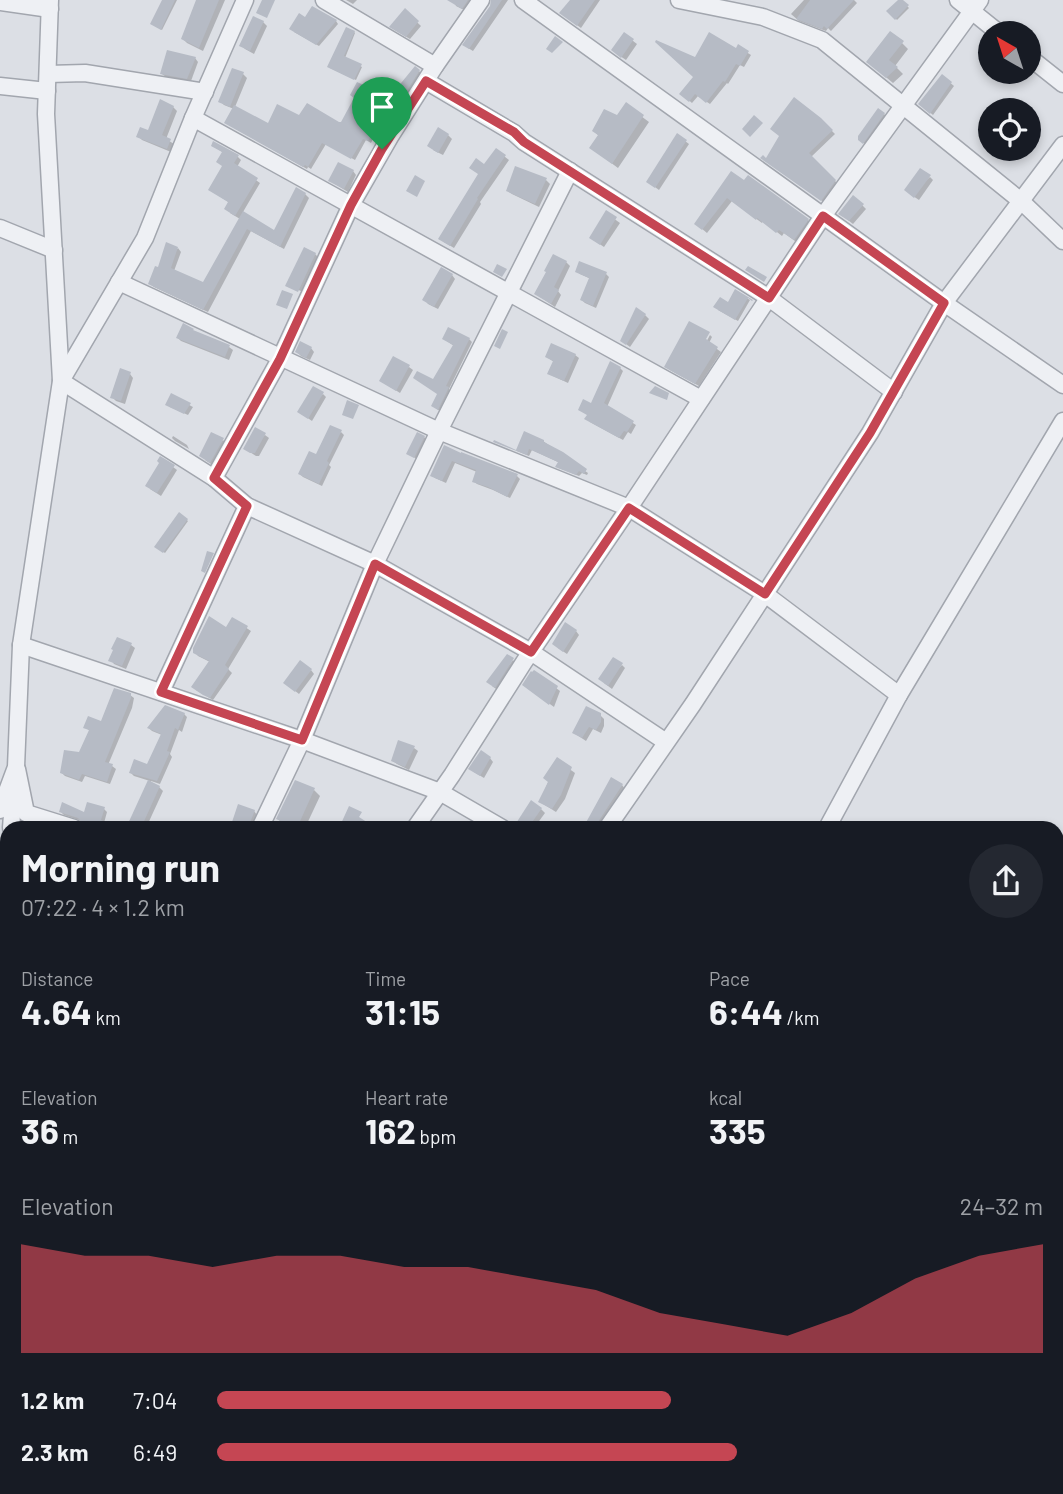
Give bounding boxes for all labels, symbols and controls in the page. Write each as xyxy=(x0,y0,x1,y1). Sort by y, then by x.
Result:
north arrow xyxy=(978,21,1041,84)
map controls xyxy=(978,21,1041,161)
pin xyxy=(352,77,412,149)
icon: arrive xyxy=(363,88,401,126)
button: locate xyxy=(978,98,1041,161)
text: Morning run xyxy=(21,844,220,890)
button: share xyxy=(969,844,1043,918)
text: 07:22 · 4 × 1.2 km xyxy=(21,893,185,921)
text: Distance xyxy=(21,967,93,990)
text: Time xyxy=(365,967,406,990)
text: Pace xyxy=(709,967,750,990)
text: 4.64 xyxy=(21,990,92,1032)
text: 31:15 xyxy=(365,990,440,1032)
text: 6:44 xyxy=(709,990,783,1032)
text: km xyxy=(92,1006,121,1029)
text: /km xyxy=(783,1006,820,1029)
text: Elevation xyxy=(21,1086,98,1109)
text: Heart rate xyxy=(365,1086,448,1109)
text: kcal xyxy=(709,1086,742,1109)
text: 36 xyxy=(21,1109,59,1151)
text: 162 xyxy=(365,1109,416,1151)
text: 335 xyxy=(709,1109,766,1151)
text: m xyxy=(59,1125,78,1148)
text: bpm xyxy=(416,1125,456,1148)
text: Elevation xyxy=(21,1192,114,1220)
text: 24–32 m xyxy=(960,1192,1043,1220)
text: 1.2 km xyxy=(21,1386,84,1414)
text: 7:04 xyxy=(133,1386,177,1414)
text: 2.3 km xyxy=(21,1438,89,1466)
text: 6:49 xyxy=(133,1438,177,1466)

